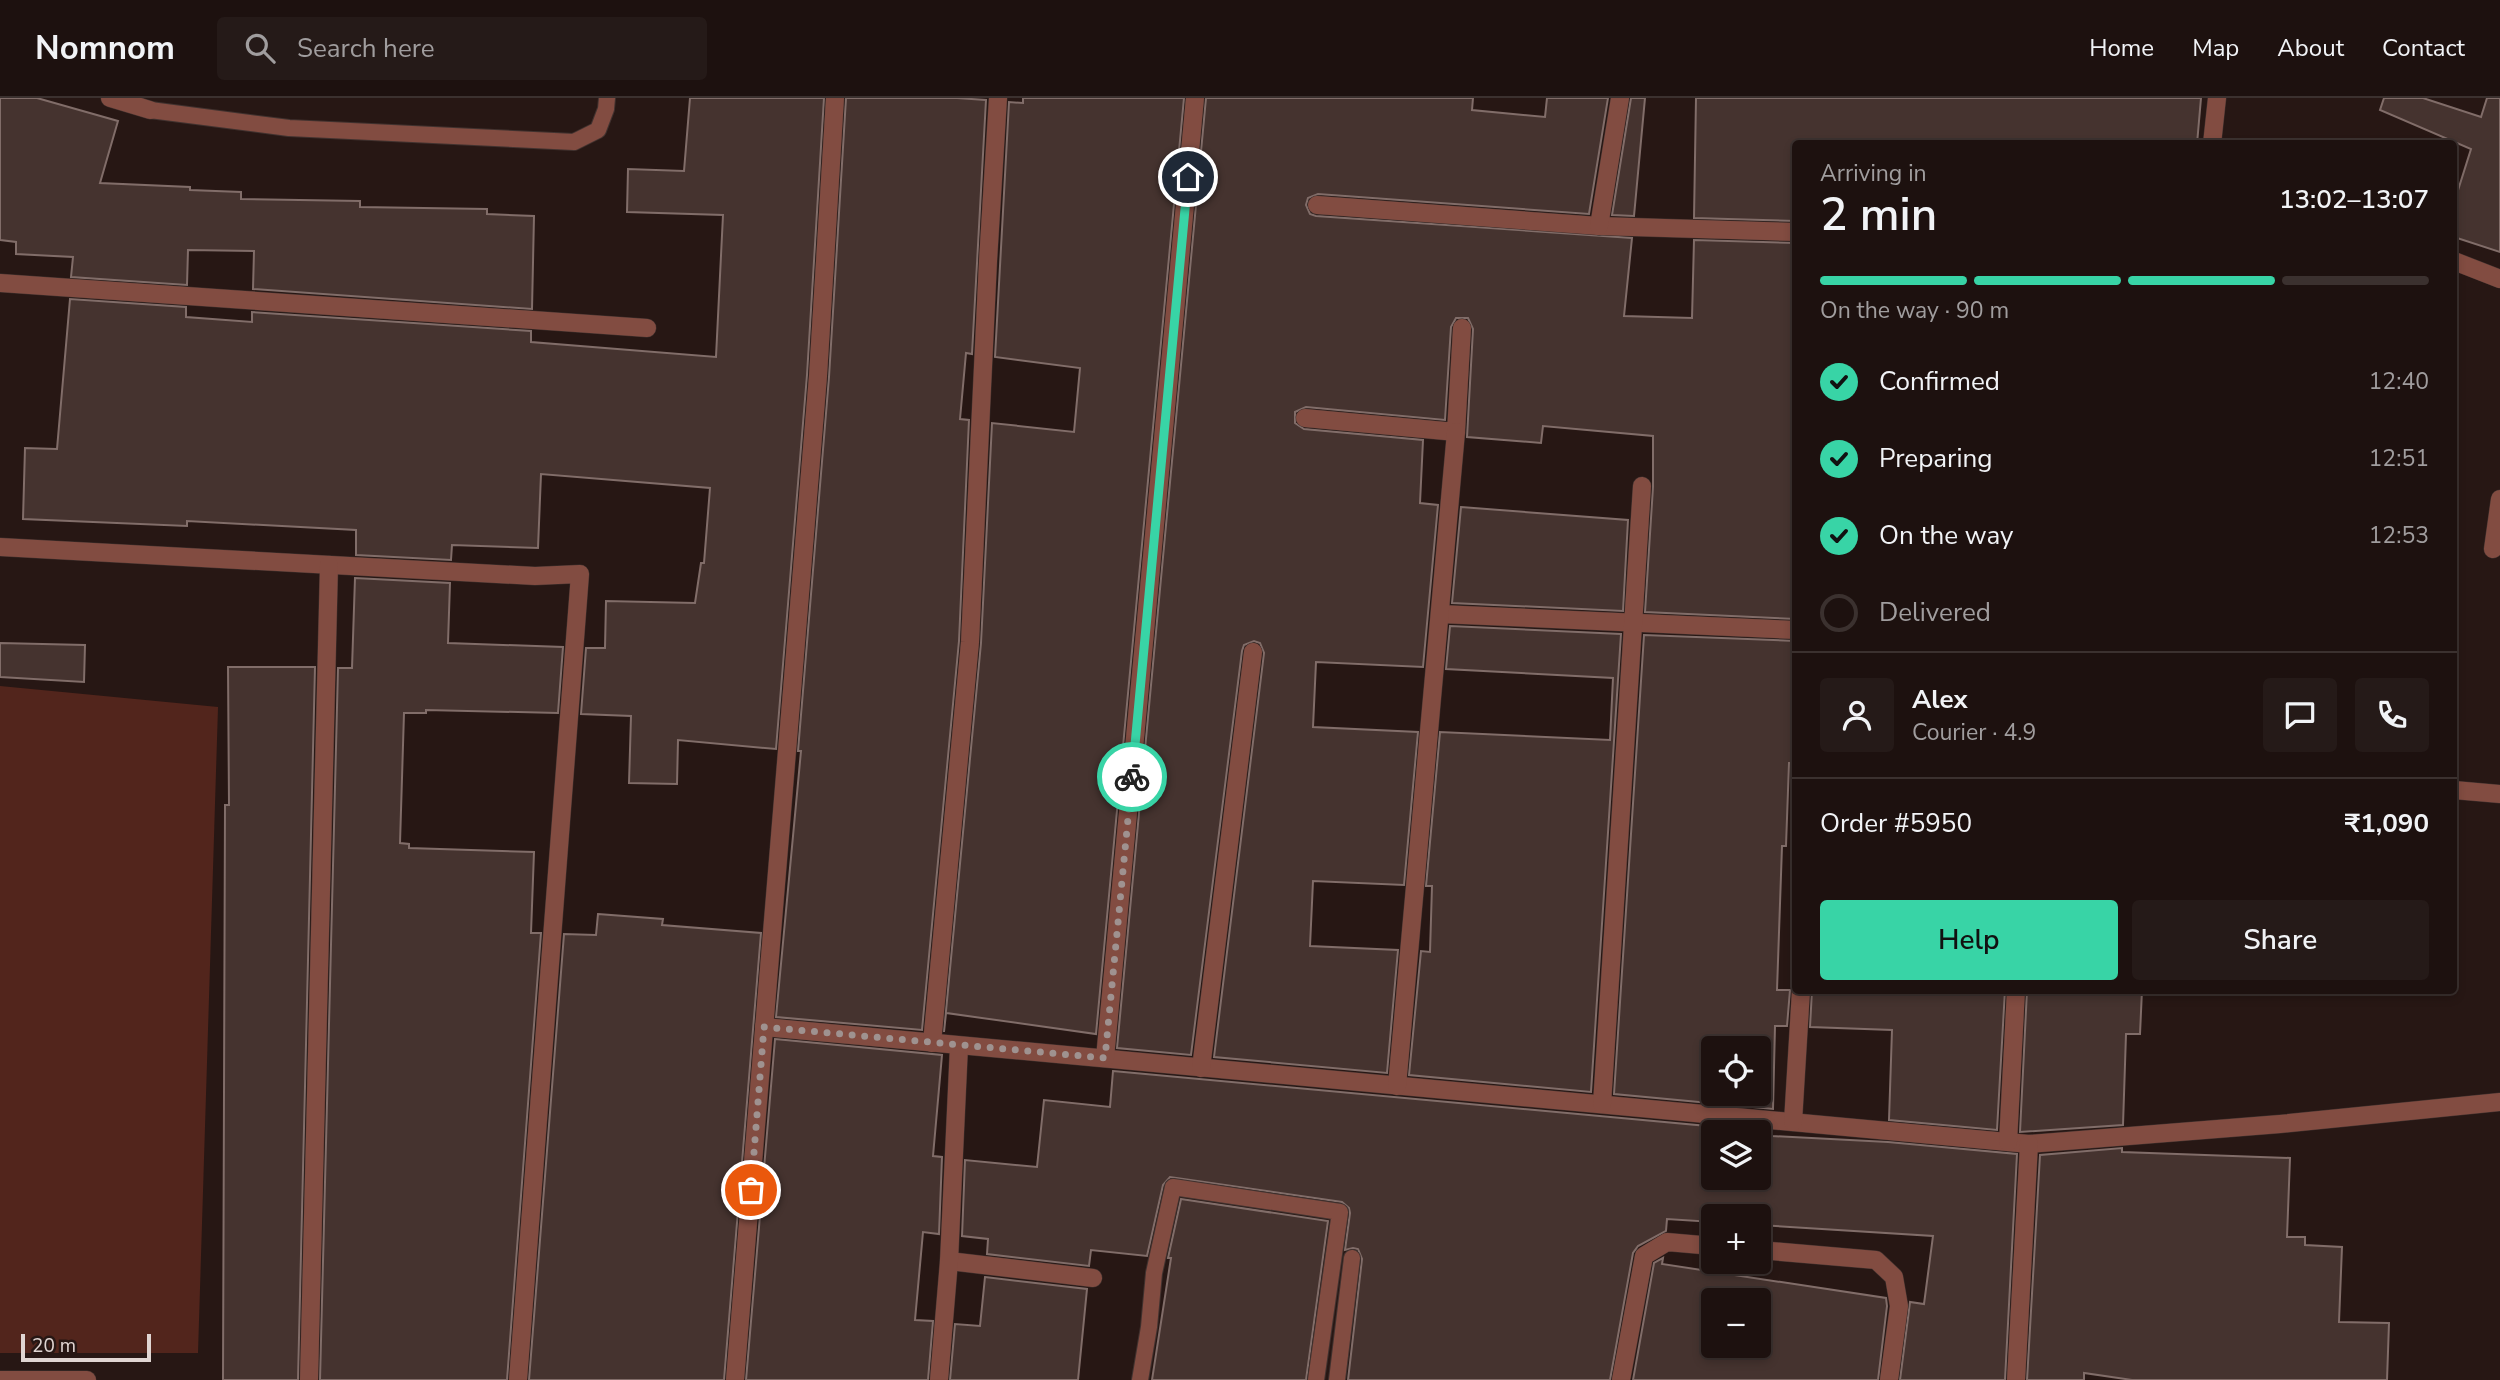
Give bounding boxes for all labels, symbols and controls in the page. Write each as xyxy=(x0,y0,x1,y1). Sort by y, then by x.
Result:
search box xyxy=(217,17,707,80)
text: Nomnom xyxy=(35,26,175,71)
icon: search xyxy=(241,29,279,67)
text: Search here xyxy=(297,31,435,66)
text: Home xyxy=(2089,32,2154,64)
text: Map xyxy=(2192,32,2239,64)
text: About xyxy=(2277,32,2344,64)
text: Contact xyxy=(2382,32,2465,64)
pin xyxy=(1158,147,1218,207)
icon: home xyxy=(1169,158,1207,196)
text: Arriving in xyxy=(1820,158,1927,189)
text: 13:02–13:07 xyxy=(2279,182,2429,217)
text: 2 min xyxy=(1820,183,1937,246)
text: On the way · 90 m xyxy=(1820,295,2009,326)
icon: check xyxy=(1820,363,1858,401)
text: Confirmed xyxy=(1879,364,2000,399)
text: 12:40 xyxy=(2369,366,2429,397)
icon: check xyxy=(1820,440,1858,478)
text: Preparing xyxy=(1879,441,1992,476)
text: 12:51 xyxy=(2369,443,2429,474)
icon: check xyxy=(1820,517,1858,555)
text: On the way xyxy=(1879,518,2013,553)
text: 12:53 xyxy=(2369,520,2429,551)
text: Delivered xyxy=(1879,595,1991,630)
button: person xyxy=(1820,678,1894,752)
button: chat xyxy=(2263,678,2337,752)
button: phone xyxy=(2355,678,2429,752)
text: Alex xyxy=(1912,682,1968,717)
text: Courier · 4.9 xyxy=(1912,717,2036,748)
courier xyxy=(1097,742,1167,812)
icon: bike xyxy=(1113,758,1151,796)
text: Order #5950 xyxy=(1820,806,1972,841)
text: ₹1,090 xyxy=(2345,806,2429,841)
button: Help xyxy=(1820,900,2118,980)
button: Share xyxy=(2132,900,2429,980)
map controls xyxy=(1701,1036,1771,1358)
button: locate xyxy=(1701,1036,1771,1106)
button: layers xyxy=(1701,1120,1771,1190)
pin xyxy=(721,1160,781,1220)
icon: bag xyxy=(732,1171,770,1209)
button: + xyxy=(1701,1204,1771,1274)
button: − xyxy=(1701,1288,1771,1358)
scale bar xyxy=(21,1331,150,1363)
text: 20 m xyxy=(32,1333,76,1359)

